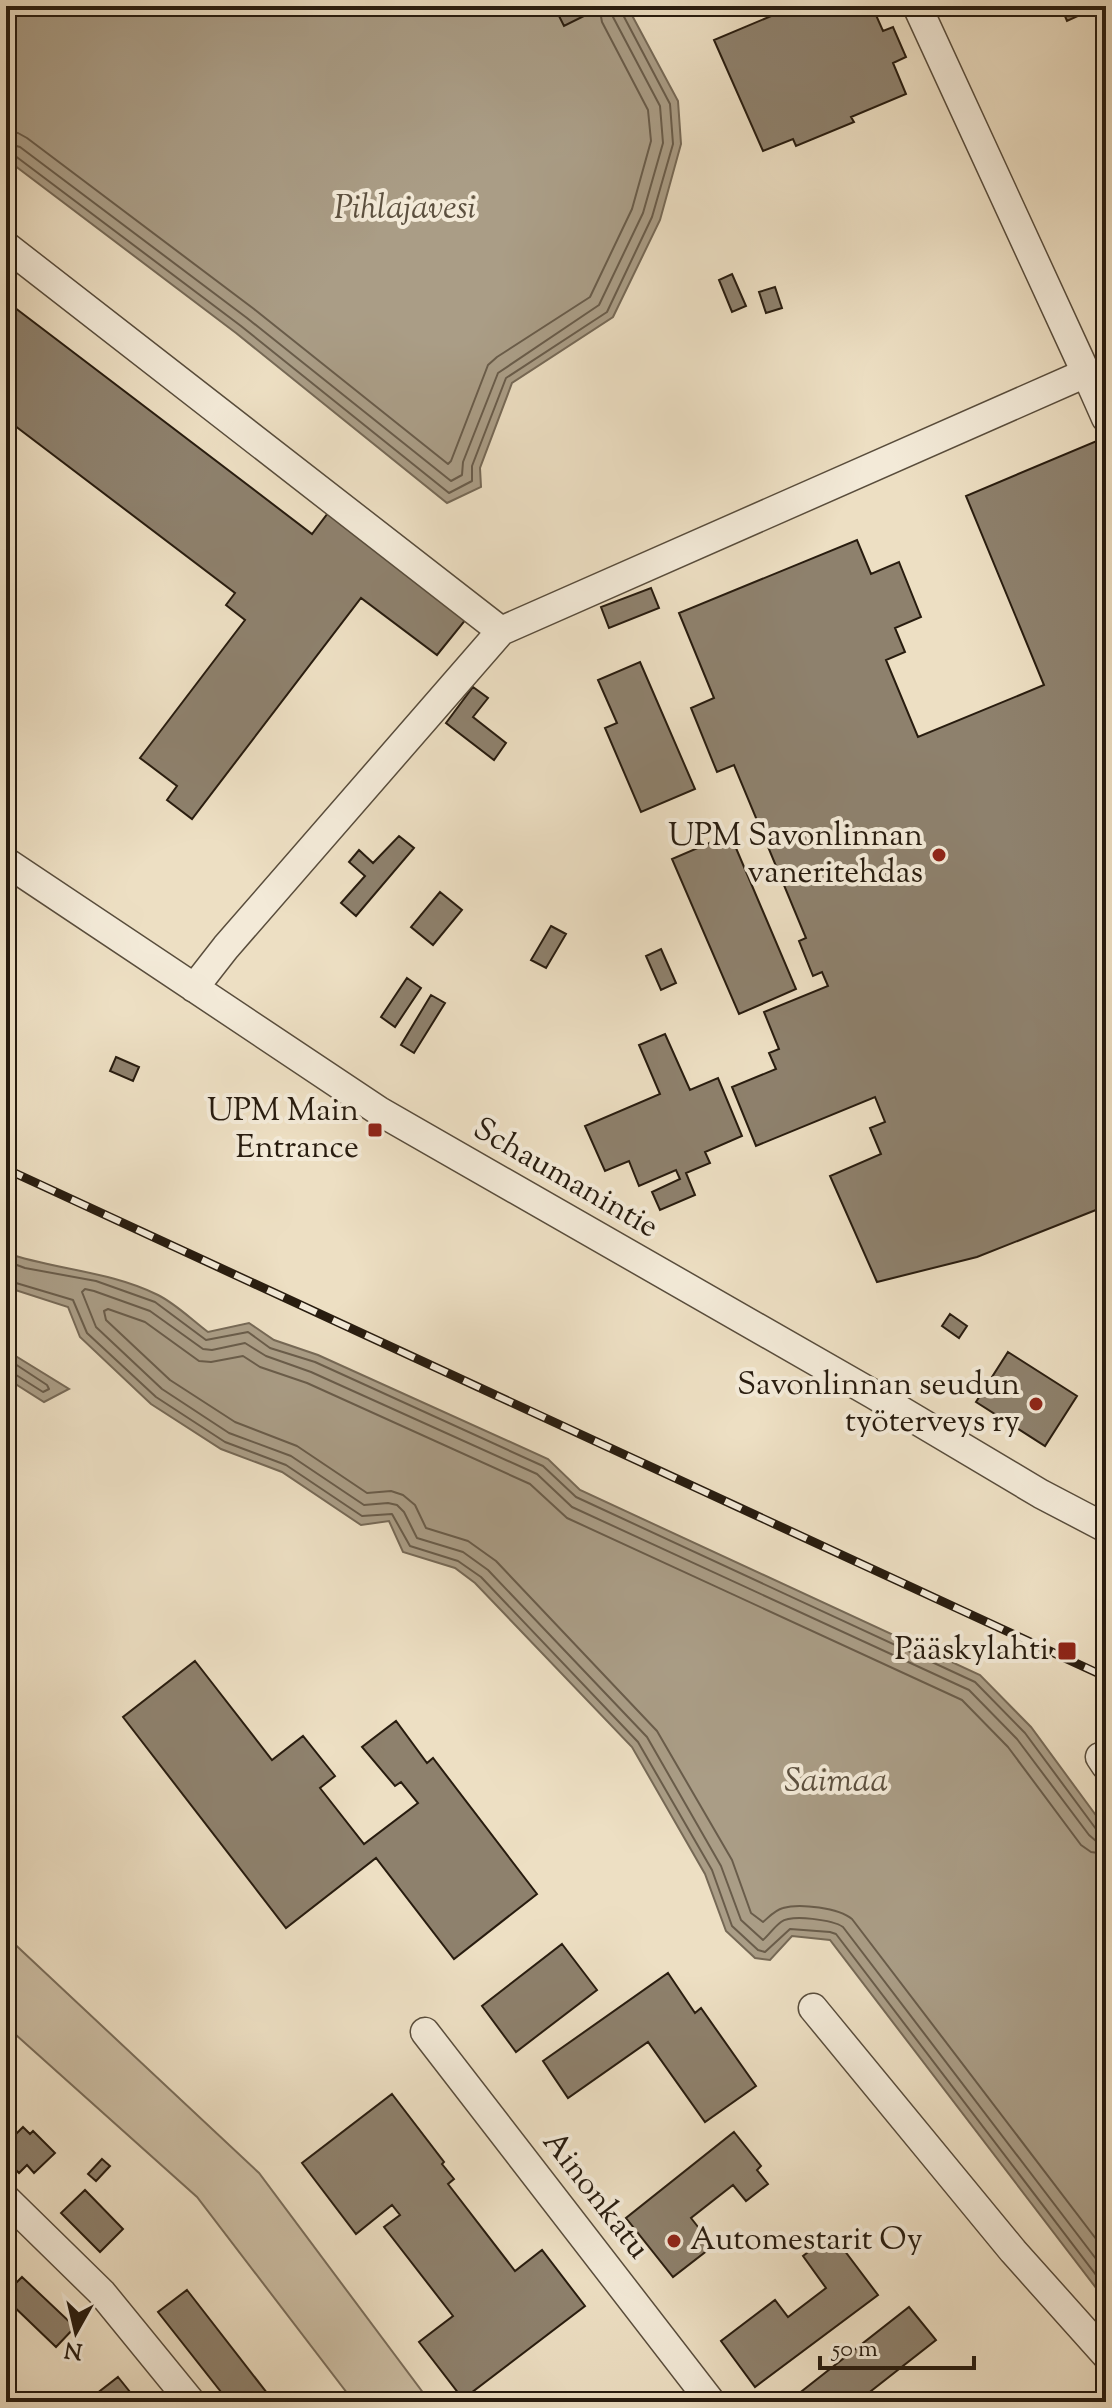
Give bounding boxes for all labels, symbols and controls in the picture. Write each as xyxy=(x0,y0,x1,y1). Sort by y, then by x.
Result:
water label: Pihlajavesi xyxy=(334,185,476,234)
place label: UPM Savonlinnan vaneritehdas xyxy=(668,814,923,897)
marker: UPM Savonlinnan vaneritehdas xyxy=(930,846,948,864)
place label: UPM Main Entrance xyxy=(207,1089,359,1172)
street label: Schaumanintie xyxy=(464,1107,666,1251)
marker: UPM Main Entrance xyxy=(366,1121,384,1139)
place label: Savonlinnan seudun työterveys ry xyxy=(737,1363,1020,1446)
marker: Savonlinnan seudun työterveys ry xyxy=(1027,1395,1045,1413)
place label: Pääskylahti xyxy=(895,1628,1049,1674)
marker: Pääskylahti xyxy=(1056,1640,1078,1662)
water label: Saimaa xyxy=(784,1758,888,1807)
street label: Ainonkatu xyxy=(530,2122,660,2270)
place label: Automestarit Oy xyxy=(690,2218,923,2264)
marker: Automestarit Oy xyxy=(665,2232,683,2250)
north arrow xyxy=(36,2292,116,2372)
scale bar xyxy=(820,2320,974,2370)
text: N xyxy=(62,2332,85,2366)
text: 50 m xyxy=(830,2333,878,2367)

